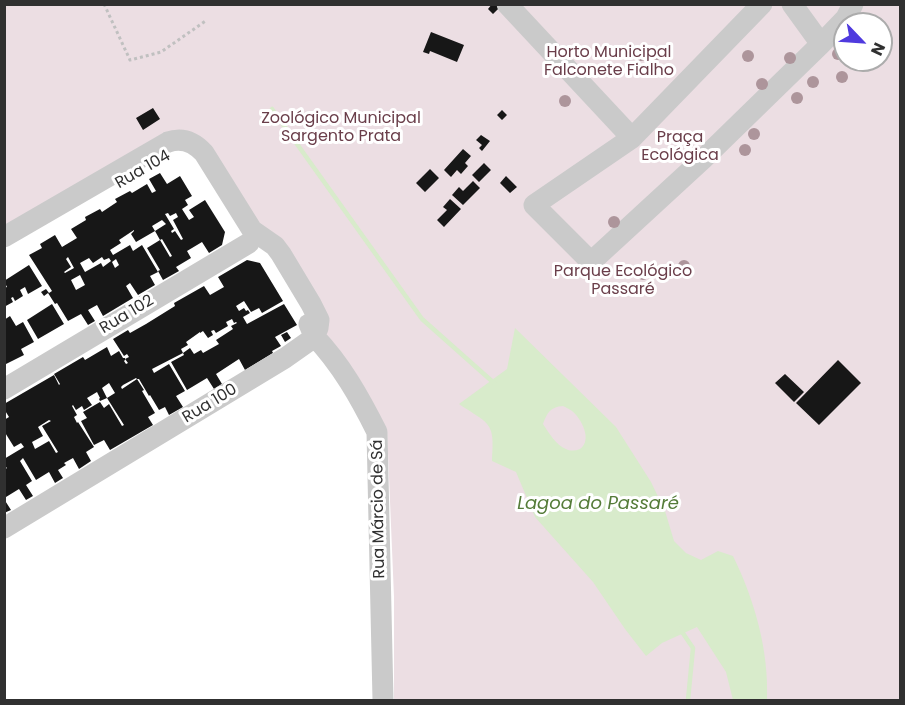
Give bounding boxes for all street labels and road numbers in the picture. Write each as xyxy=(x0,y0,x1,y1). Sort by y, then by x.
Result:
street label: Rua 104 xyxy=(112,147,174,193)
street label: Rua 102 xyxy=(97,291,157,339)
street label: Rua 100 xyxy=(179,380,241,428)
street label: Rua Márcio de Sá xyxy=(368,439,390,579)

